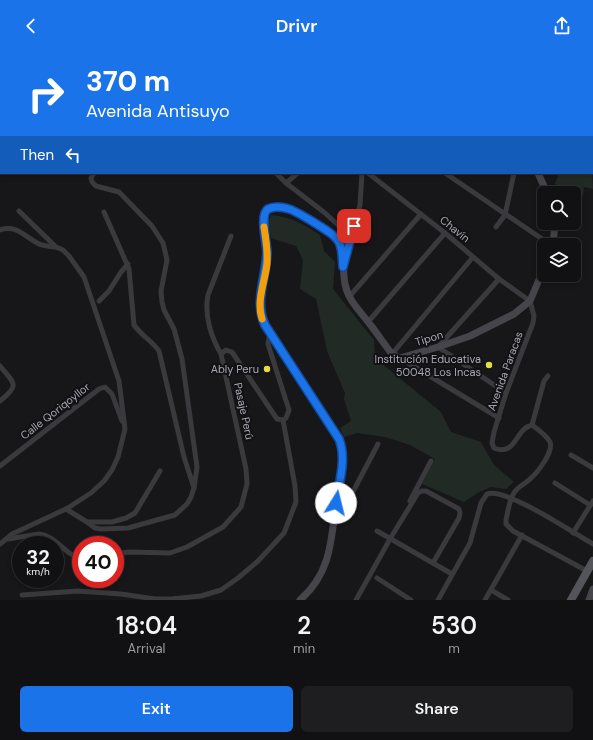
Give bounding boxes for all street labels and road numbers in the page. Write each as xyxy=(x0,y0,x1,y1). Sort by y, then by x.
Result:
street label: Chavín xyxy=(437,213,473,245)
street label: Tipon xyxy=(413,327,445,349)
street label: Avenida Paracas xyxy=(484,329,526,413)
street label: Calle Qoriqoyllor xyxy=(17,380,93,442)
street label: Pasaje Perú xyxy=(231,381,257,441)

